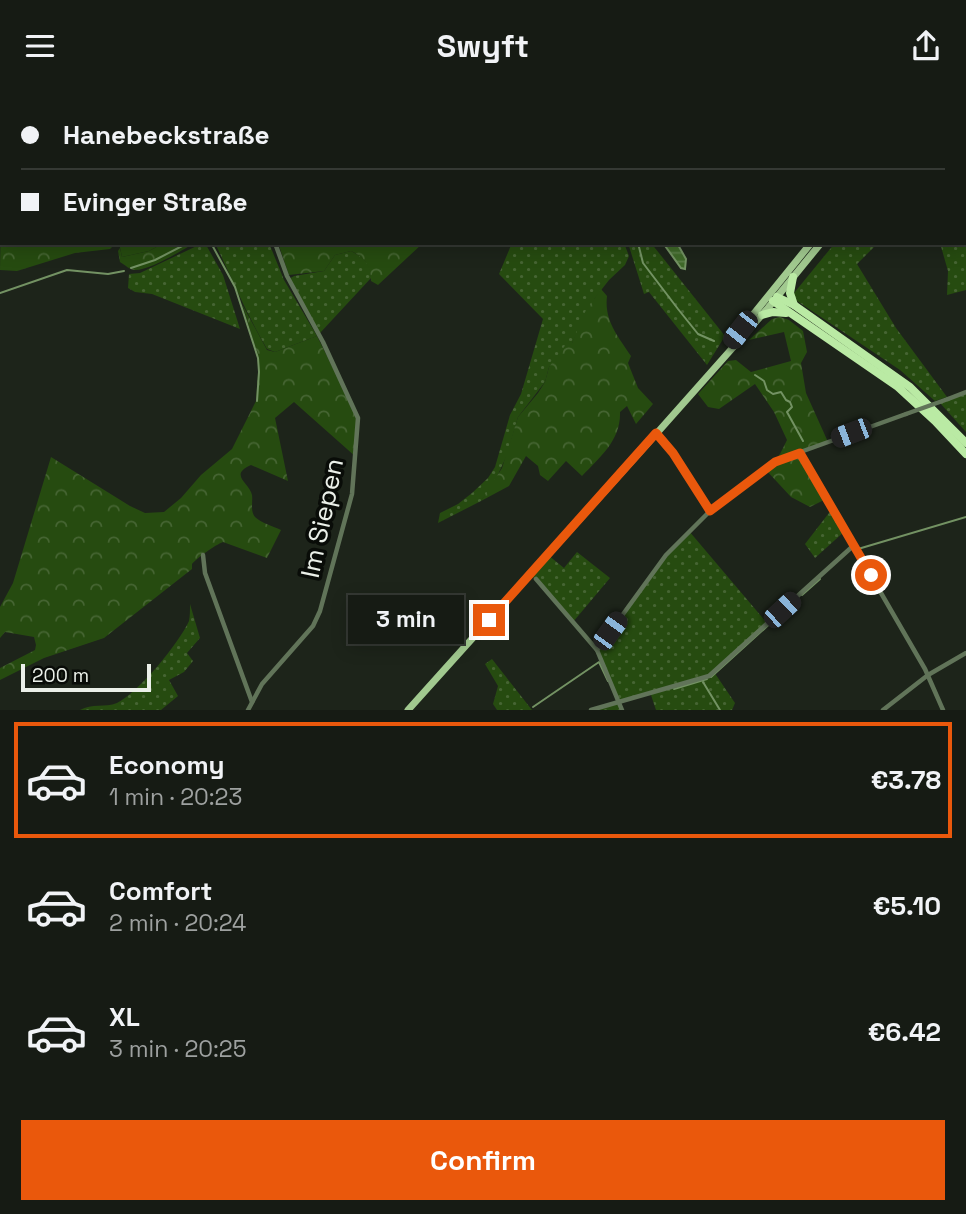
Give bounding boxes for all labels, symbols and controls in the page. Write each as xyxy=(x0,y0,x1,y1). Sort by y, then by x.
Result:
text: Swyft xyxy=(437,26,529,66)
icon: menu xyxy=(21,27,59,65)
icon: share xyxy=(907,27,945,65)
text: Hanebeckstraße xyxy=(63,118,269,152)
text: Evinger Straße xyxy=(63,185,248,219)
car xyxy=(719,307,762,353)
car xyxy=(828,416,875,450)
street label: Im Siepen xyxy=(293,455,351,581)
route start xyxy=(855,559,887,591)
car xyxy=(760,588,805,632)
callout: 3 min xyxy=(349,595,464,645)
text: 3 min xyxy=(376,604,436,634)
route end xyxy=(473,604,505,636)
car xyxy=(590,608,631,654)
scale bar xyxy=(21,661,150,693)
text: 200 m xyxy=(32,663,89,688)
text: Economy xyxy=(109,748,225,782)
icon: car xyxy=(25,749,88,812)
text: €3.78 xyxy=(871,763,941,797)
text: 1 min · 20:23 xyxy=(109,782,242,812)
text: Comfort xyxy=(109,874,212,908)
icon: car xyxy=(25,875,88,938)
text: €5.10 xyxy=(873,889,941,923)
text: 2 min · 20:24 xyxy=(109,908,246,938)
text: XL xyxy=(109,1000,140,1034)
icon: car xyxy=(25,1001,88,1064)
text: €6.42 xyxy=(868,1015,941,1049)
text: 3 min · 20:25 xyxy=(109,1034,247,1064)
button: Confirm xyxy=(21,1120,945,1200)

